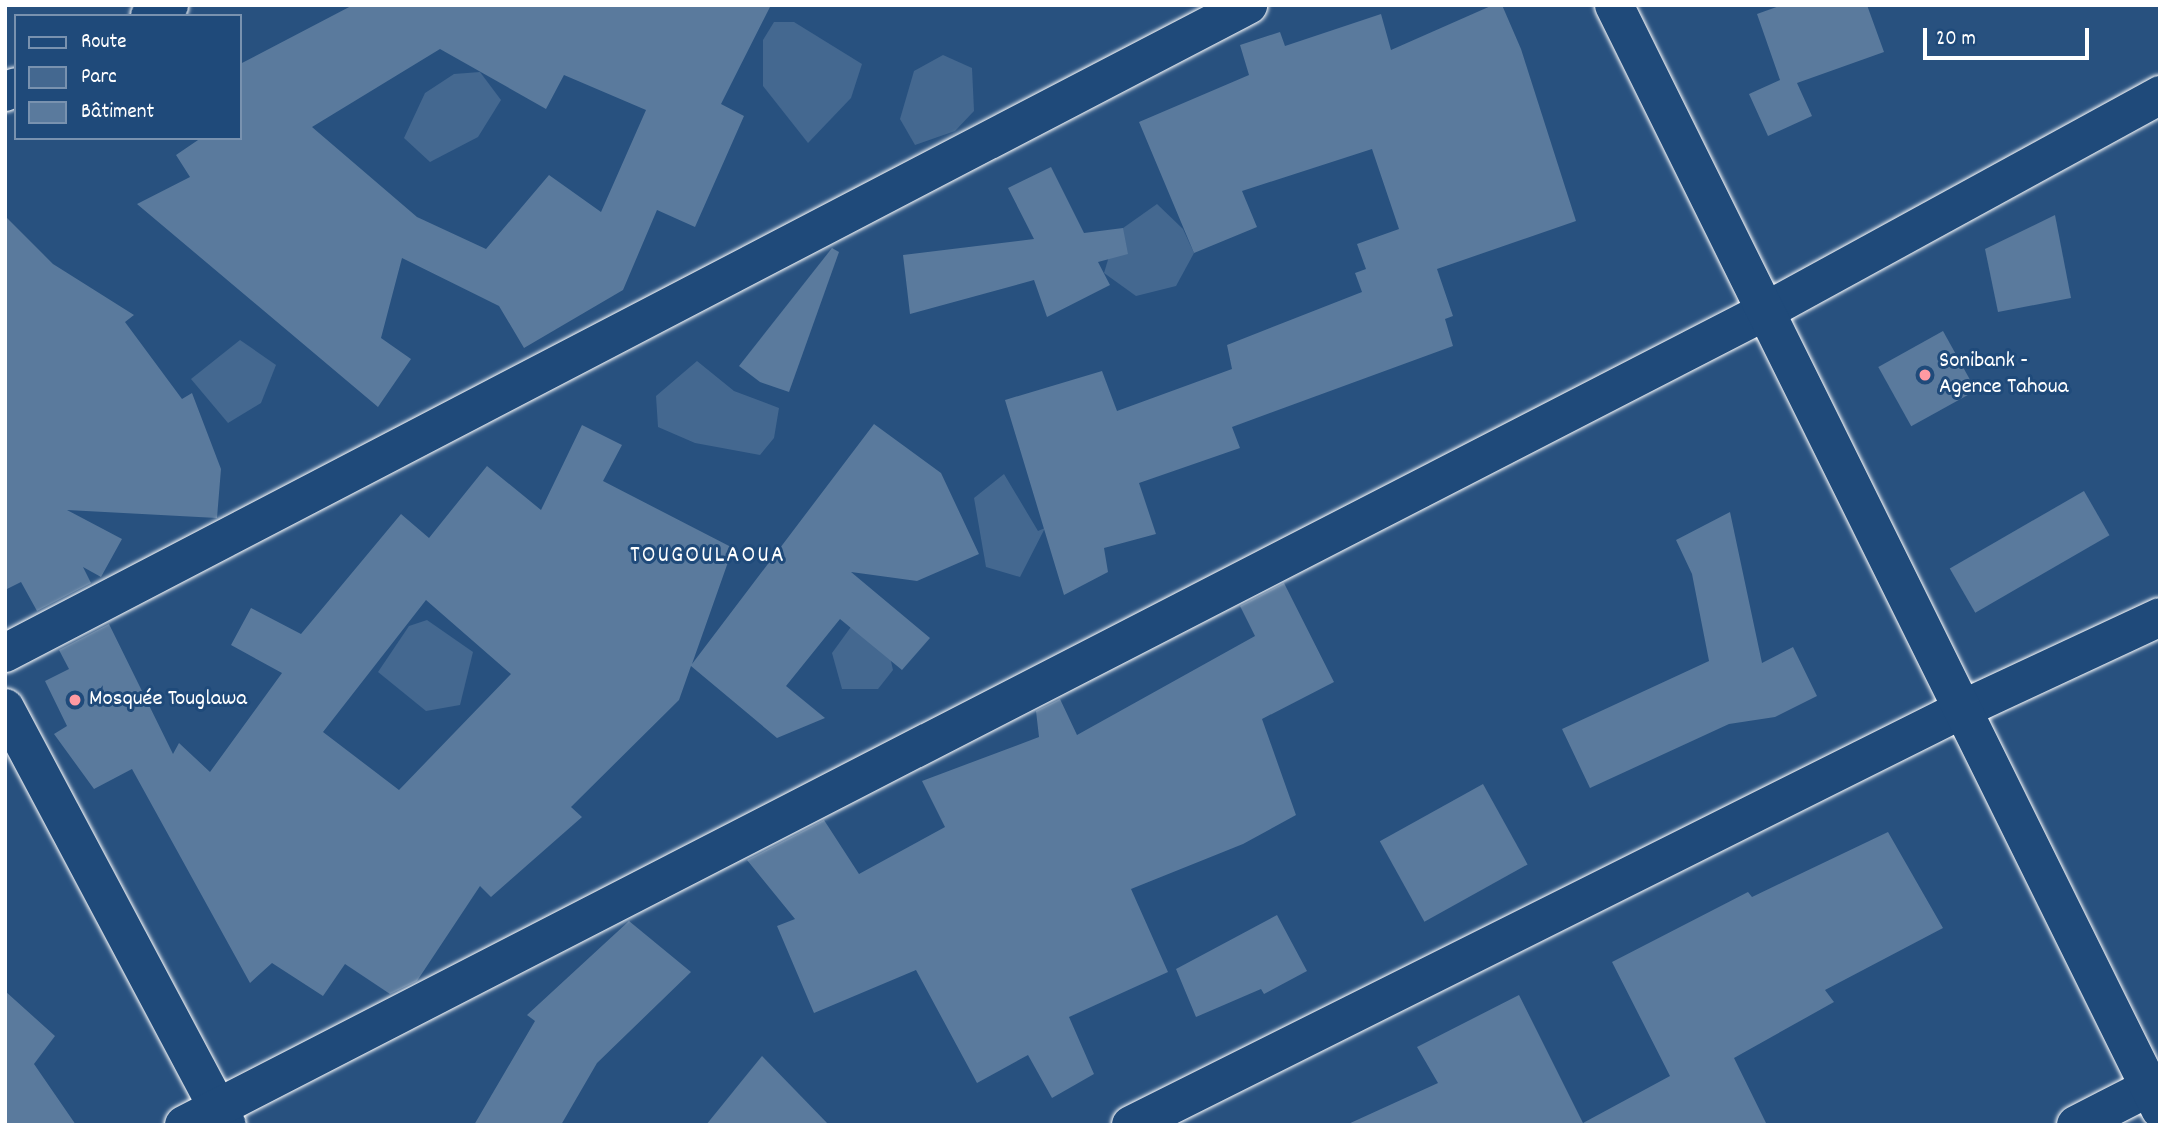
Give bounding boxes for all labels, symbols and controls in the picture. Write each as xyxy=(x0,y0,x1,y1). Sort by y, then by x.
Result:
legend xyxy=(14,14,242,140)
scale bar xyxy=(1927,14,2093,58)
text: 20 m xyxy=(1936,25,1976,55)
text: Route xyxy=(81,28,127,58)
text: Parc xyxy=(81,63,117,93)
text: Bâtiment xyxy=(81,98,154,128)
place label: Sonibank - Agence Tahoua xyxy=(1939,348,2068,402)
marker: Sonibank - Agence Tahoua xyxy=(1917,367,1933,383)
district label: TOUGOULAOUA xyxy=(631,543,785,571)
place label: Mosquée Touglawa xyxy=(89,686,247,714)
marker: Mosquée Touglawa xyxy=(67,692,83,708)

